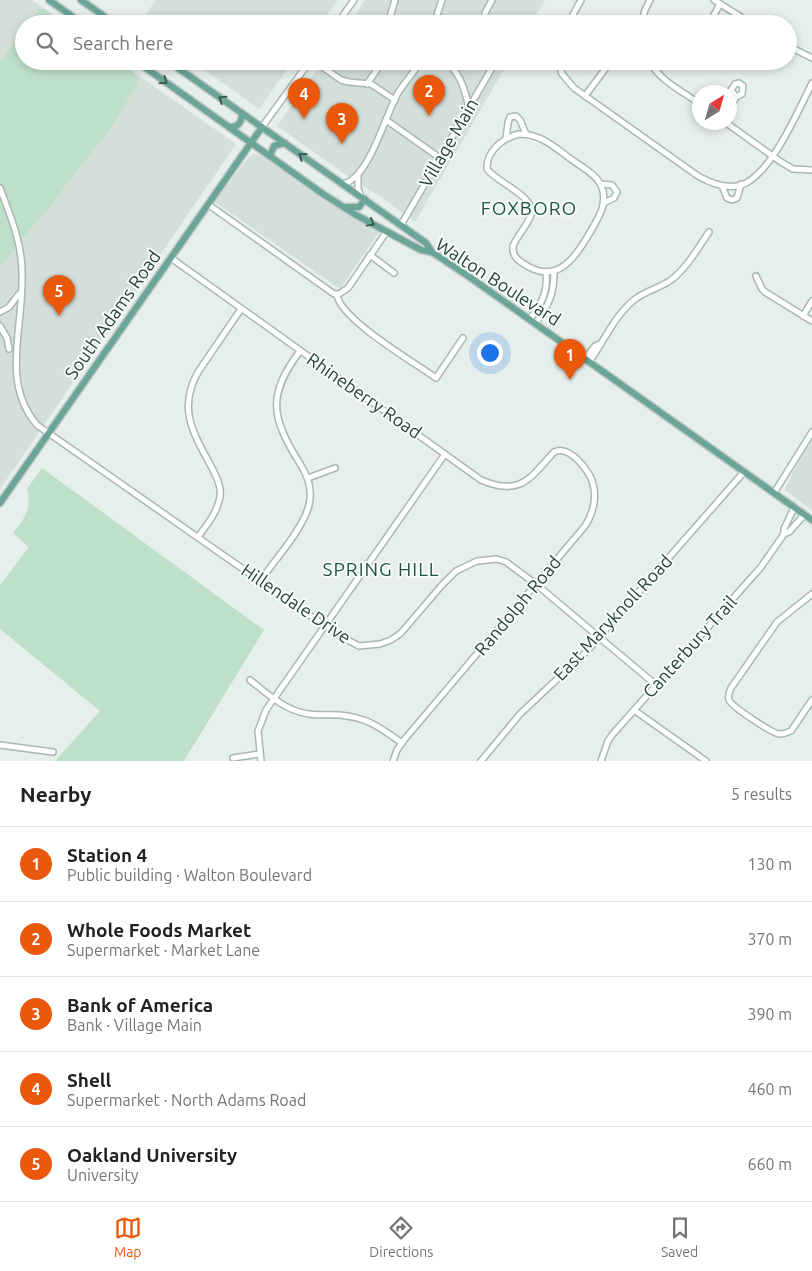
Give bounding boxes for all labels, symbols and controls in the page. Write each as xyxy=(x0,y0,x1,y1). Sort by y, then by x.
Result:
search box xyxy=(15,15,797,70)
icon: search xyxy=(33,29,61,57)
text: Search here xyxy=(73,32,173,54)
one-way arrow xyxy=(159,75,168,84)
pin: 2 xyxy=(413,75,445,116)
pin: 4 xyxy=(288,78,320,119)
north arrow xyxy=(692,85,737,130)
street label: Village Main xyxy=(415,95,482,190)
one-way arrow xyxy=(219,96,228,105)
pin: 3 xyxy=(326,103,358,144)
one-way arrow xyxy=(298,153,308,162)
district label: FOXBORO xyxy=(481,197,577,219)
one-way arrow xyxy=(366,217,375,227)
street label: Walton Boulevard xyxy=(433,233,565,329)
street label: South Adams Road xyxy=(60,246,164,382)
pin: 5 xyxy=(43,275,75,316)
pin: 1 xyxy=(554,339,586,380)
your location xyxy=(477,340,503,366)
street label: Rhineberry Road xyxy=(304,348,426,442)
street label: East Maryknoll Road xyxy=(549,550,676,684)
street label: Randolph Road xyxy=(470,552,564,659)
district label: SPRING HILL xyxy=(322,558,440,580)
street label: Hillendale Drive xyxy=(238,559,355,647)
street label: Canterbury Trail xyxy=(638,591,740,701)
text: Nearby xyxy=(20,782,91,806)
text: 5 results xyxy=(731,785,792,803)
text: Station 4 xyxy=(67,844,147,866)
text: 1 xyxy=(31,855,41,873)
text: 130 m xyxy=(747,855,792,873)
text: Public building · Walton Boulevard xyxy=(67,866,312,884)
text: Whole Foods Market xyxy=(67,919,251,941)
text: 2 xyxy=(31,930,41,948)
text: 370 m xyxy=(747,930,792,948)
text: Supermarket · Market Lane xyxy=(67,941,260,959)
text: Bank of America xyxy=(67,994,213,1016)
text: 3 xyxy=(31,1005,41,1023)
text: 390 m xyxy=(747,1005,792,1023)
text: Bank · Village Main xyxy=(67,1016,202,1034)
text: Shell xyxy=(67,1069,111,1091)
text: 4 xyxy=(31,1080,41,1098)
text: 460 m xyxy=(747,1080,792,1098)
text: Supermarket · North Adams Road xyxy=(67,1091,306,1109)
text: Oakland University xyxy=(67,1144,237,1166)
text: 5 xyxy=(31,1155,41,1173)
text: 660 m xyxy=(747,1155,792,1173)
text: University xyxy=(67,1166,138,1184)
tab: Map xyxy=(114,1214,142,1260)
tab: Directions xyxy=(369,1214,433,1260)
tab: Saved xyxy=(661,1214,698,1260)

